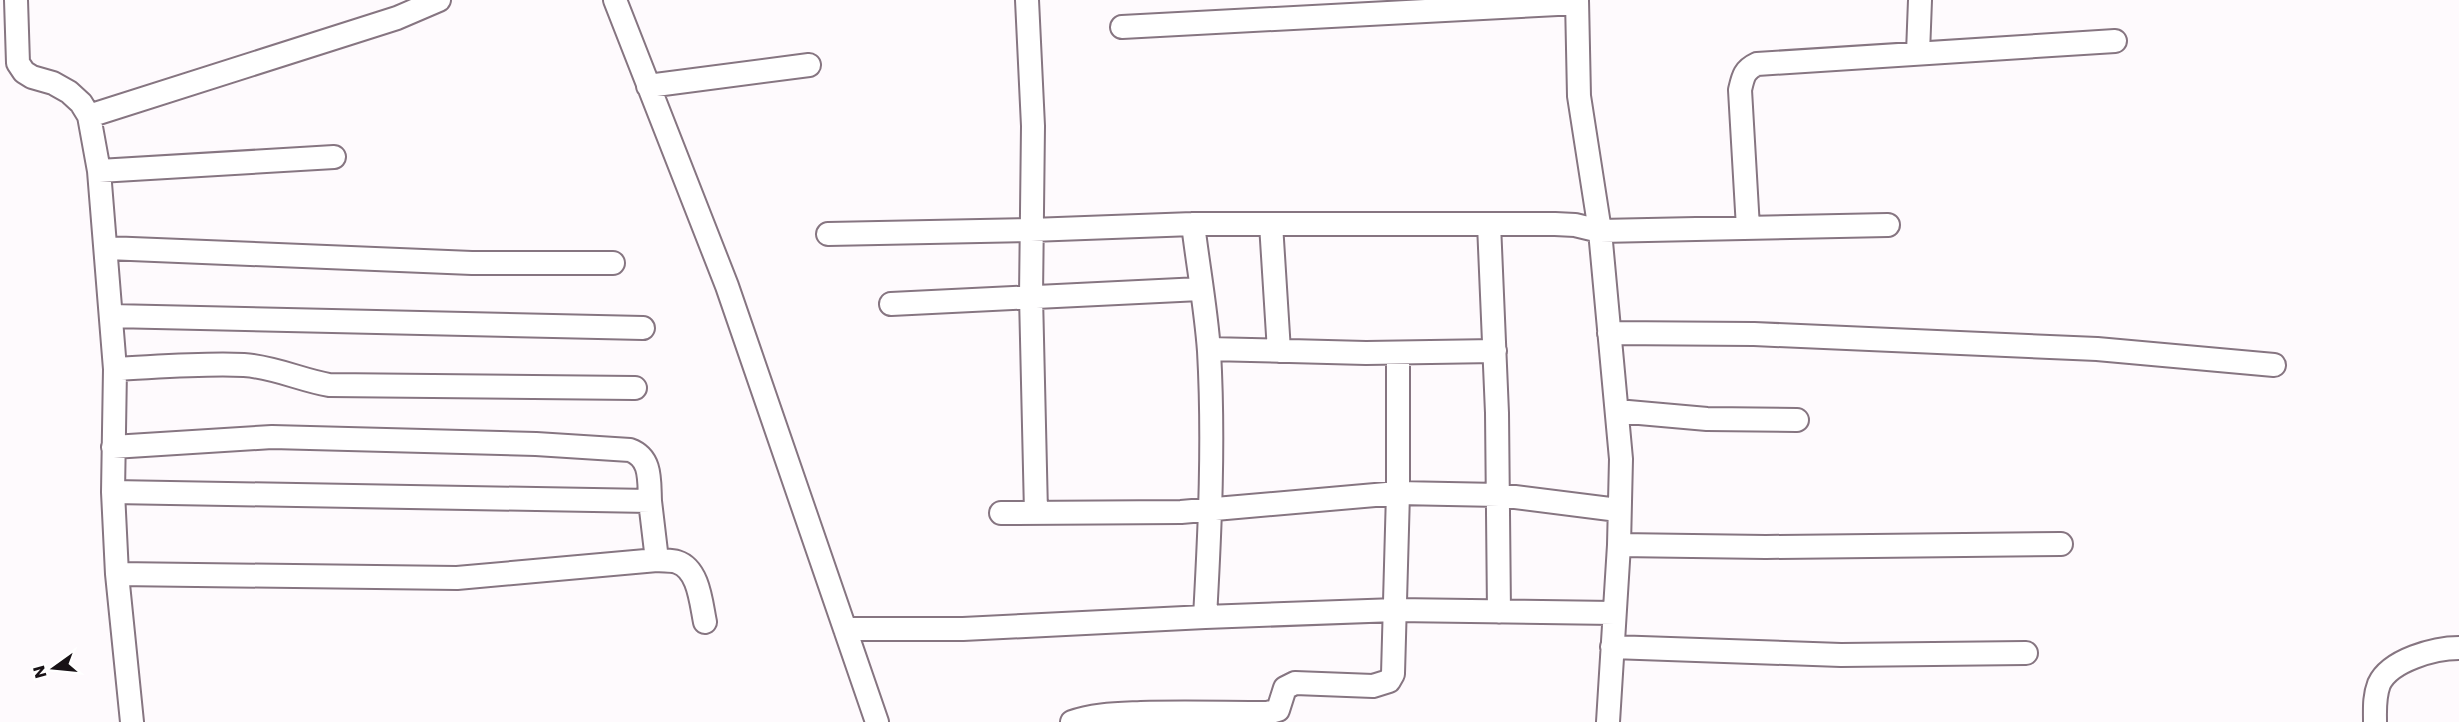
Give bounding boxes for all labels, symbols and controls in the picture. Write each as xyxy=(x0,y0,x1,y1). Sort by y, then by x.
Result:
north arrow xyxy=(24,638,84,698)
text: N xyxy=(27,663,53,681)

